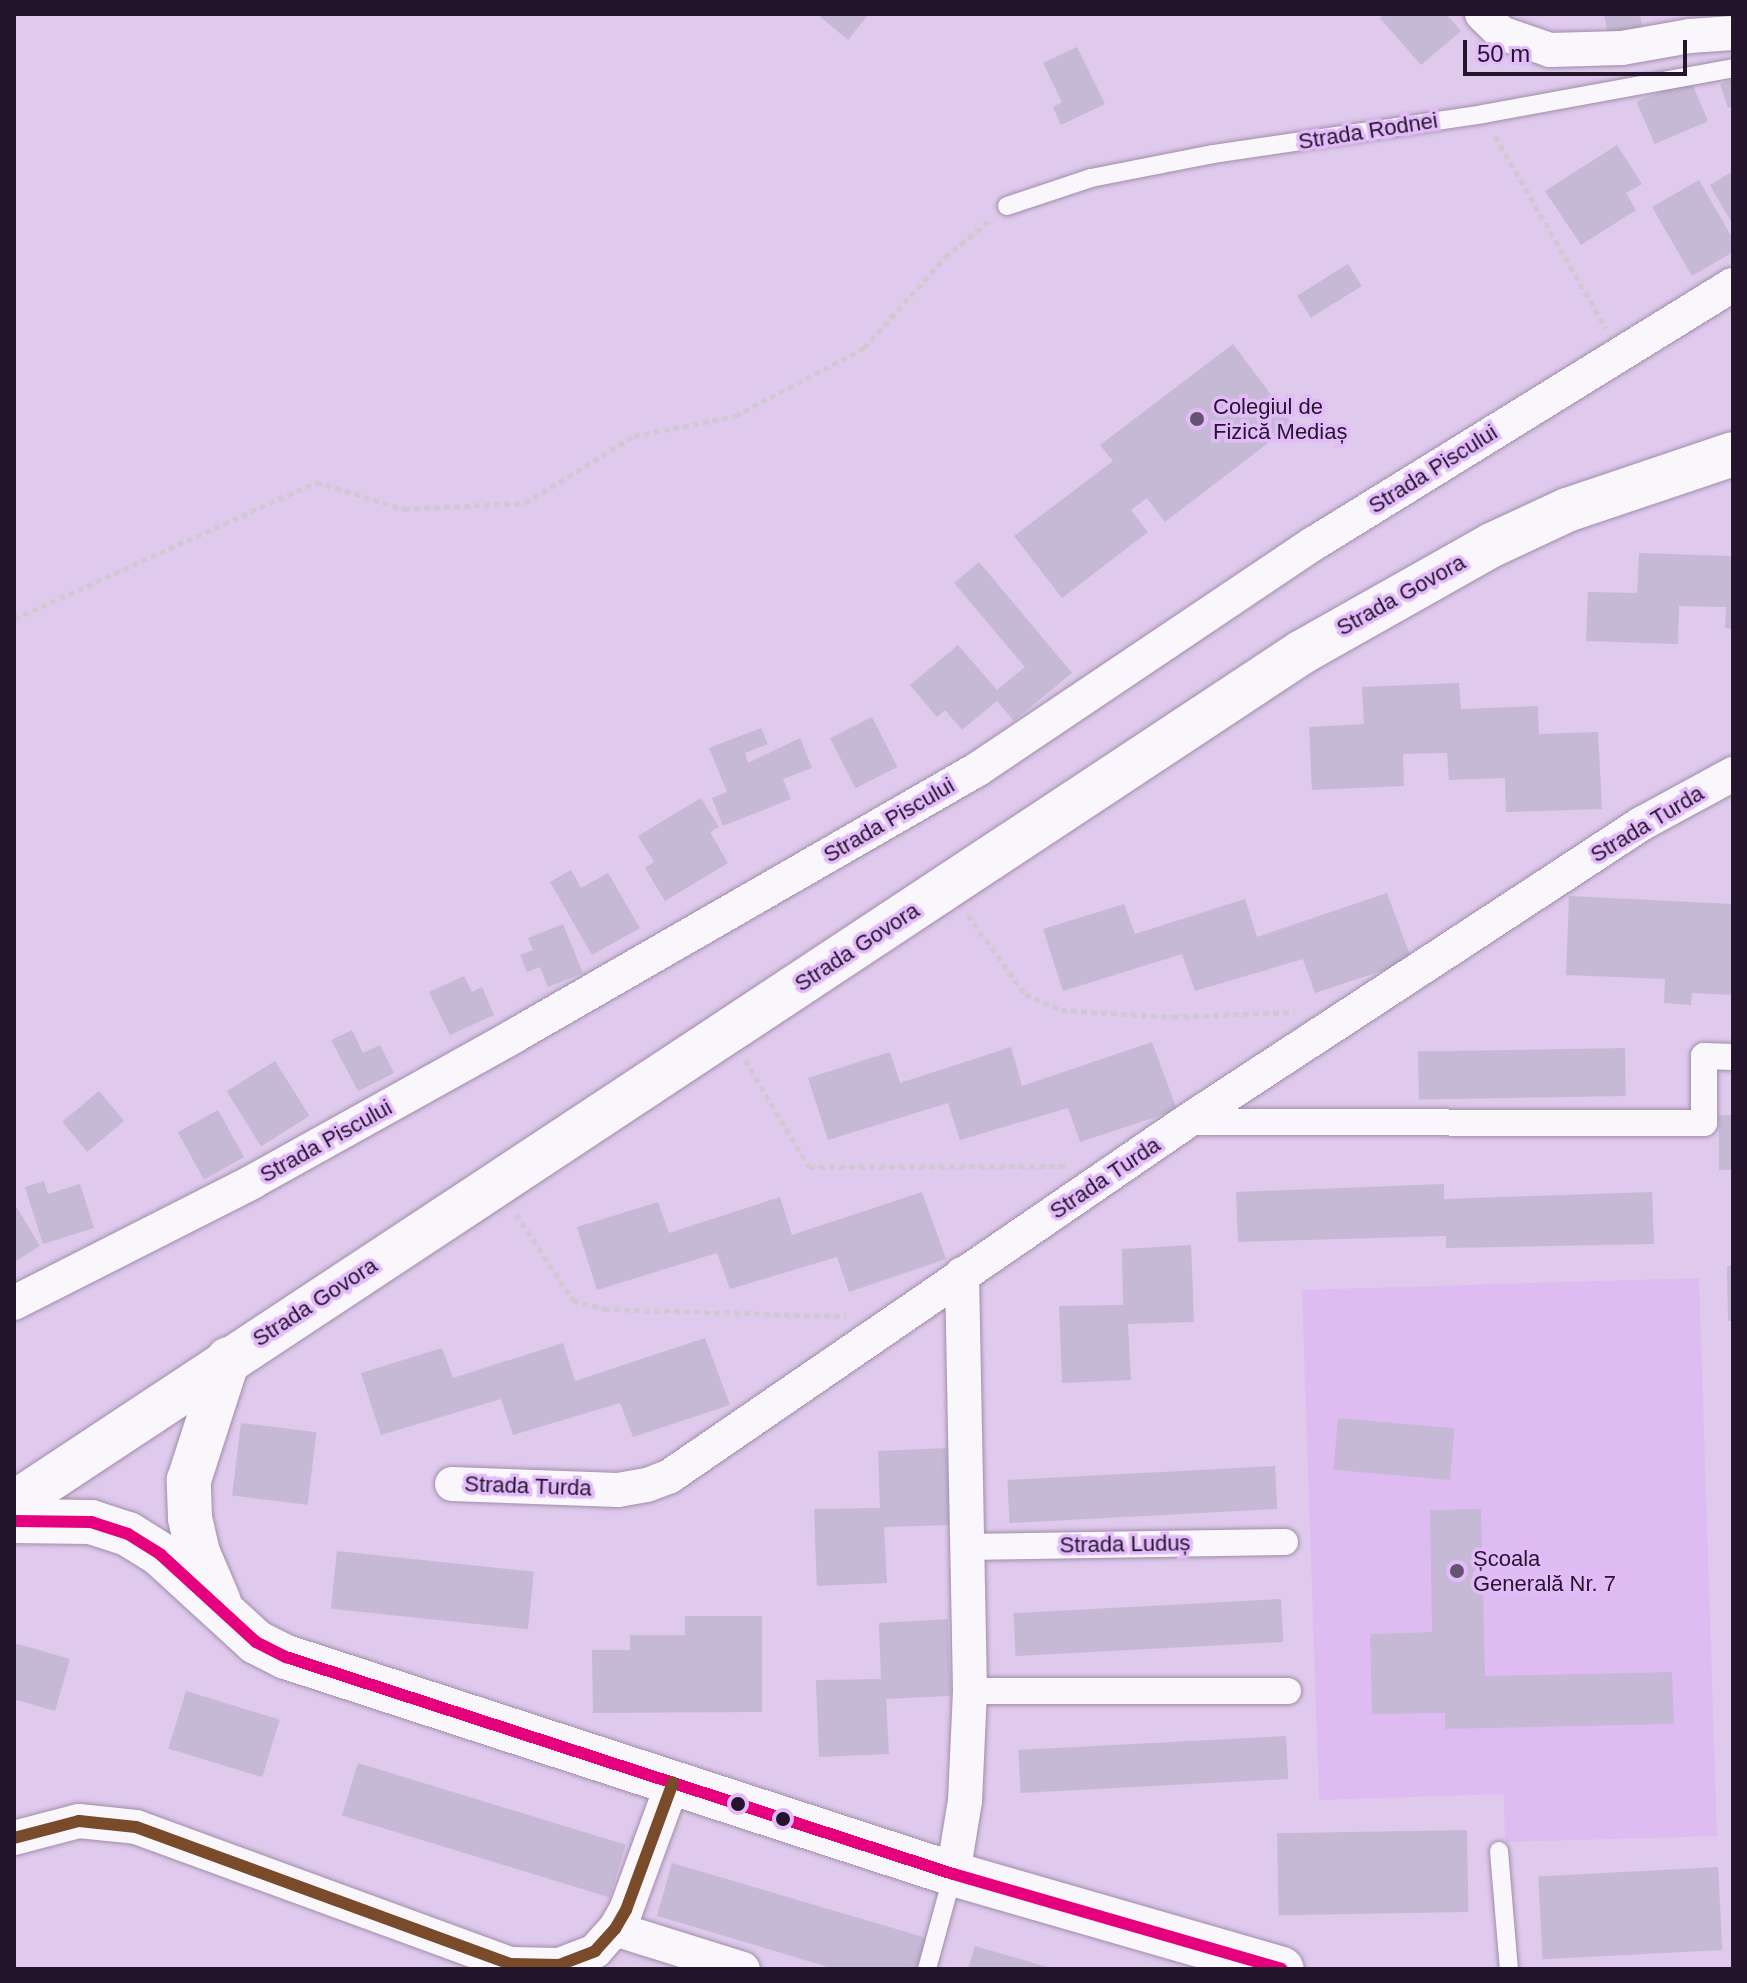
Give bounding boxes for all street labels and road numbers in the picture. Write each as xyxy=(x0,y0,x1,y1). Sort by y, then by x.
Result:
street label: Strada Rodnei xyxy=(1296,107,1440,155)
street label: Strada Piscului xyxy=(1364,419,1502,519)
street label: Strada Govora xyxy=(1332,549,1470,641)
street label: Strada Piscului xyxy=(819,772,959,868)
street label: Strada Turda xyxy=(1586,780,1708,868)
street label: Strada Govora xyxy=(790,897,924,997)
street label: Strada Piscului xyxy=(255,1094,397,1188)
street label: Strada Turda xyxy=(1045,1131,1165,1225)
street label: Strada Govora xyxy=(248,1252,382,1352)
street label: Strada Turda xyxy=(464,1471,592,1501)
street label: Strada Luduș xyxy=(1059,1530,1191,1558)

